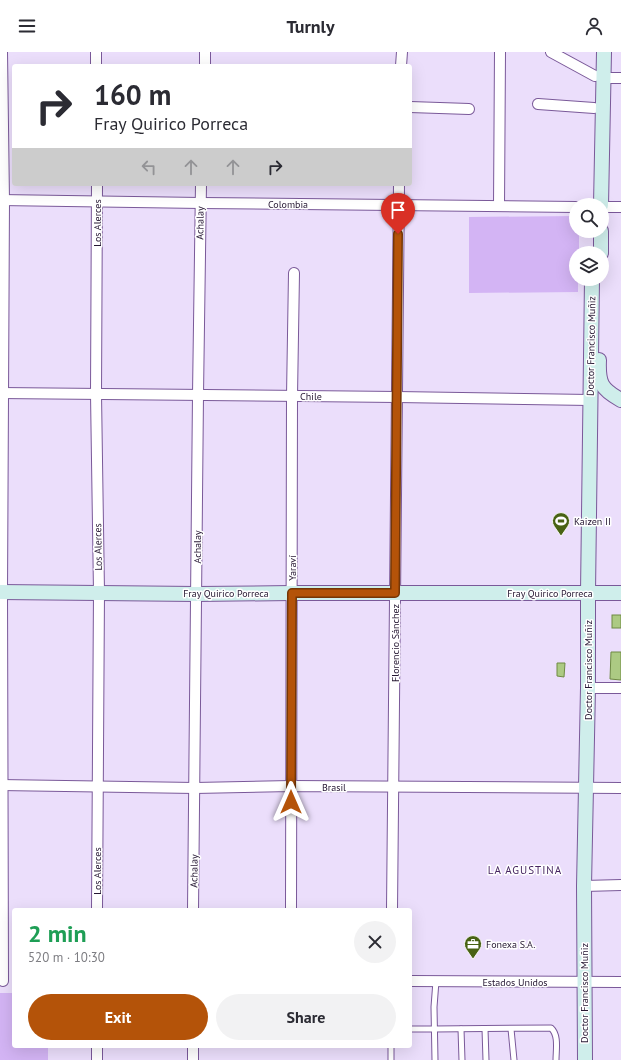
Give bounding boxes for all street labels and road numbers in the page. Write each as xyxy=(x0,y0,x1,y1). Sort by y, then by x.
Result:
street label: Colombia xyxy=(268,198,308,211)
street label: Los Alerces xyxy=(91,199,104,247)
street label: Achalay xyxy=(193,206,207,240)
street label: Doctor Francisco Muñiz xyxy=(584,296,598,396)
street label: Chile xyxy=(300,390,322,403)
street label: Los Alerces xyxy=(91,523,105,571)
street label: Achalay xyxy=(191,530,204,564)
street label: Yaraví xyxy=(286,555,299,581)
street label: Fray Quirico Porreca xyxy=(183,587,269,600)
street label: Fray Quirico Porreca xyxy=(507,587,593,600)
street label: Florencio Sánchez xyxy=(389,604,402,682)
street label: Doctor Francisco Muñiz xyxy=(582,620,595,720)
street label: Brasil xyxy=(322,781,346,794)
street label: Los Alerces xyxy=(91,847,104,895)
street label: Achalay xyxy=(187,854,201,888)
street label: Doctor Francisco Muñiz xyxy=(578,943,591,1043)
street label: Estados Unidos xyxy=(482,976,548,989)

